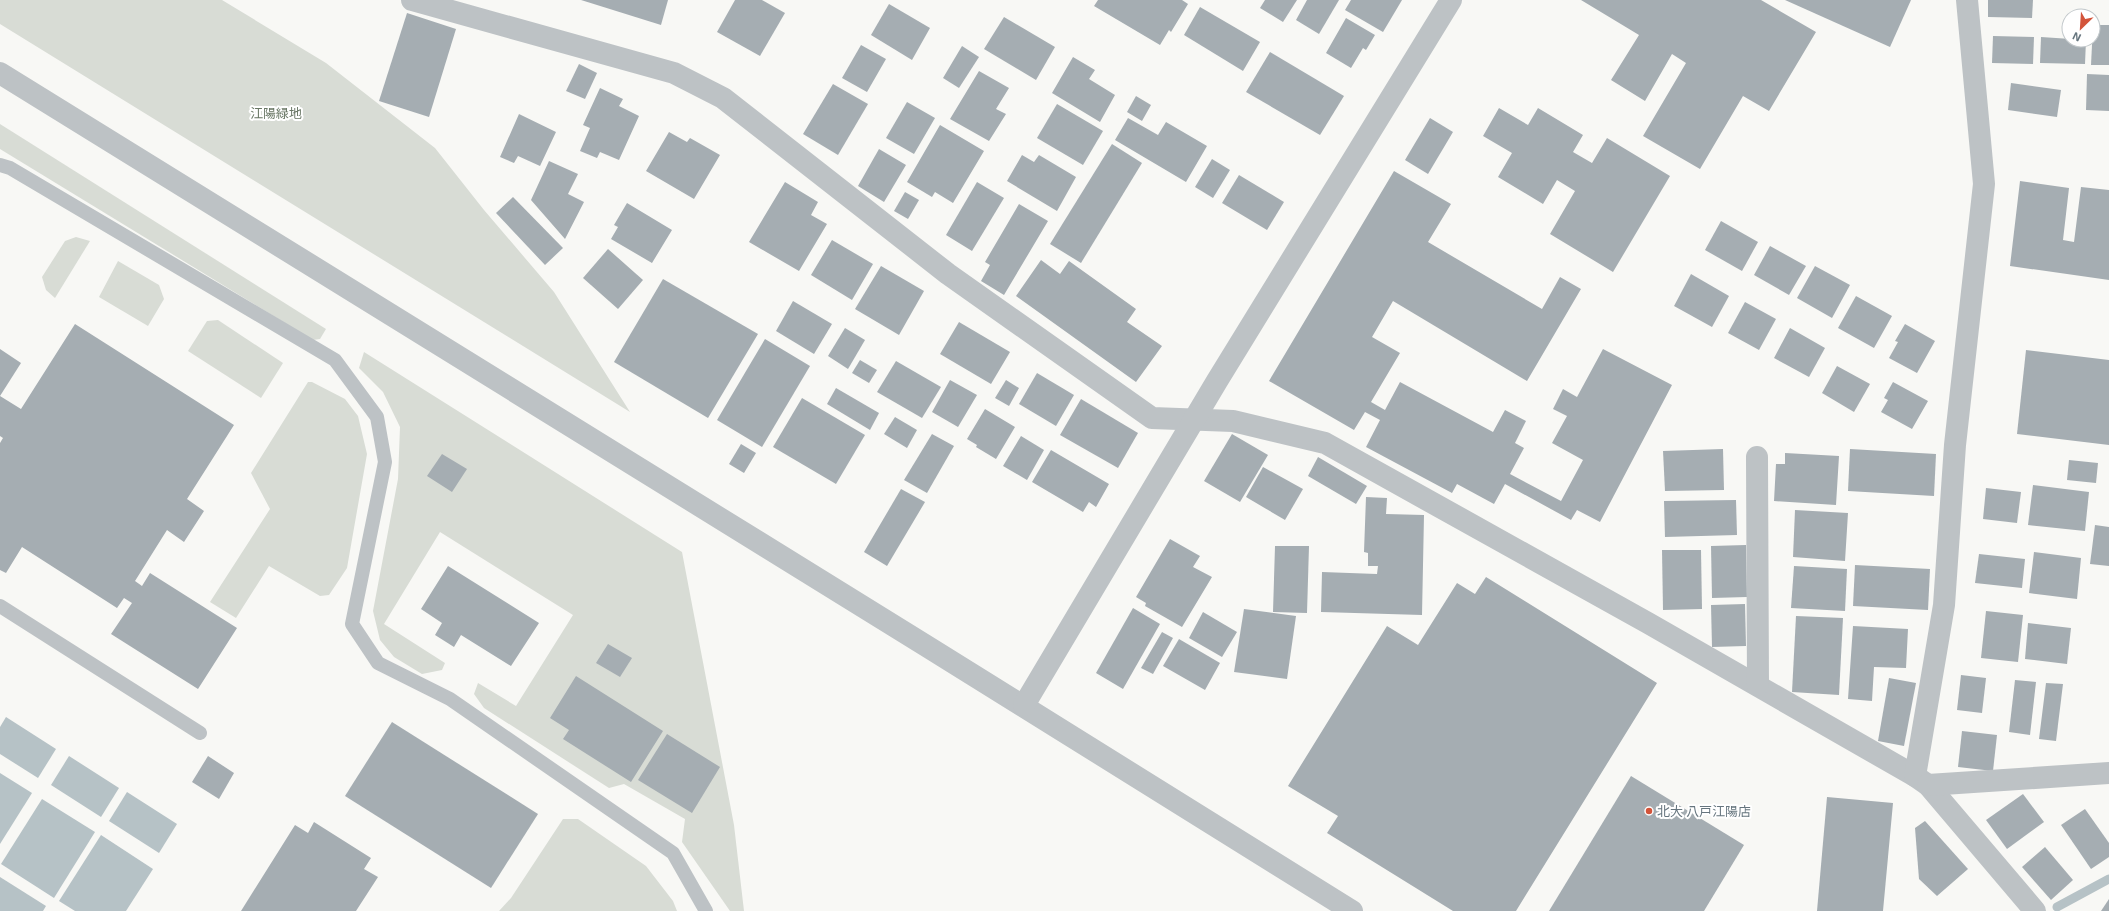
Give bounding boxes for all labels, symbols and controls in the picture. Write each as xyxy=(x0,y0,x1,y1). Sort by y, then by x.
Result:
north arrow xyxy=(2061,8,2101,48)
text: N xyxy=(2070,30,2083,45)
park label: 江陽緑地 xyxy=(250,105,302,121)
place label: 北大 八戸江陽店 xyxy=(1657,803,1751,819)
marker: 北大 八戸江陽店 xyxy=(1644,806,1654,816)

